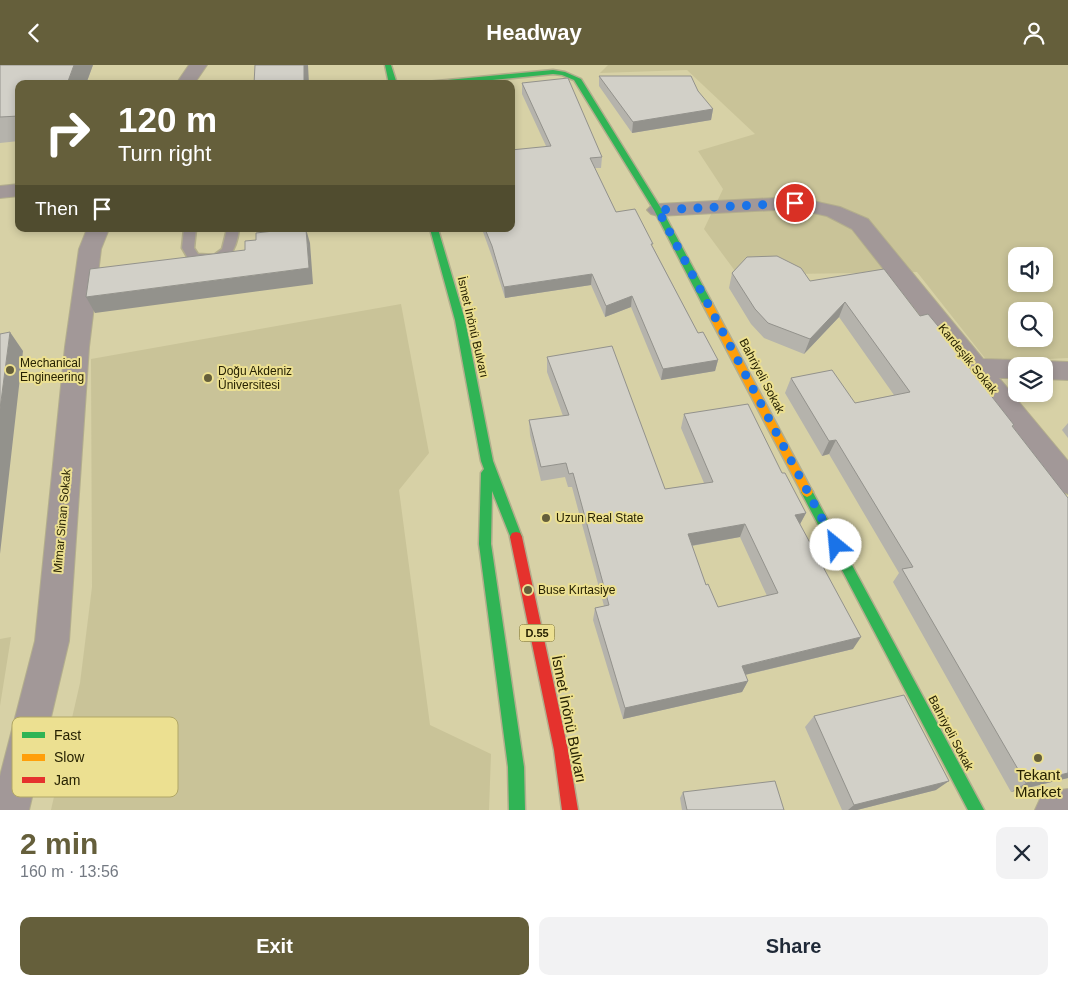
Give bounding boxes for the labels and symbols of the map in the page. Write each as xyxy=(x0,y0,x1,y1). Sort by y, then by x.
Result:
pin xyxy=(774,182,816,224)
street label: İsmet İnönü Bulvarı xyxy=(455,275,491,379)
street label: Kardeşlik Sokak xyxy=(935,321,1001,398)
street label: Bahriyeli Sokak xyxy=(736,336,788,417)
place label: Mechanical Engineering xyxy=(20,356,84,384)
marker: Mechanical Engineering xyxy=(4,364,16,376)
place label: Doğu Akdeniz Üniversitesi xyxy=(218,364,292,392)
marker: Doğu Akdeniz Üniversitesi xyxy=(202,372,214,384)
street label: Mimar Sinan Sokak xyxy=(50,468,74,573)
place label: Uzun Real State xyxy=(556,511,644,525)
marker: Uzun Real State xyxy=(540,512,552,524)
position arrow xyxy=(809,518,861,570)
place label: Buse Kırtasiye xyxy=(538,583,616,597)
marker: Buse Kırtasiye xyxy=(522,584,534,596)
road number: D.55 xyxy=(520,625,554,641)
street label: İsmet İnönü Bulvarı xyxy=(549,654,590,784)
street label: Bahriyeli Sokak xyxy=(925,693,977,774)
legend xyxy=(12,717,178,797)
text: Fast xyxy=(54,727,81,743)
text: Slow xyxy=(54,749,85,765)
marker: Tekant Market xyxy=(1032,752,1044,764)
place label: Tekant Market xyxy=(1015,766,1062,800)
text: Jam xyxy=(54,772,80,788)

